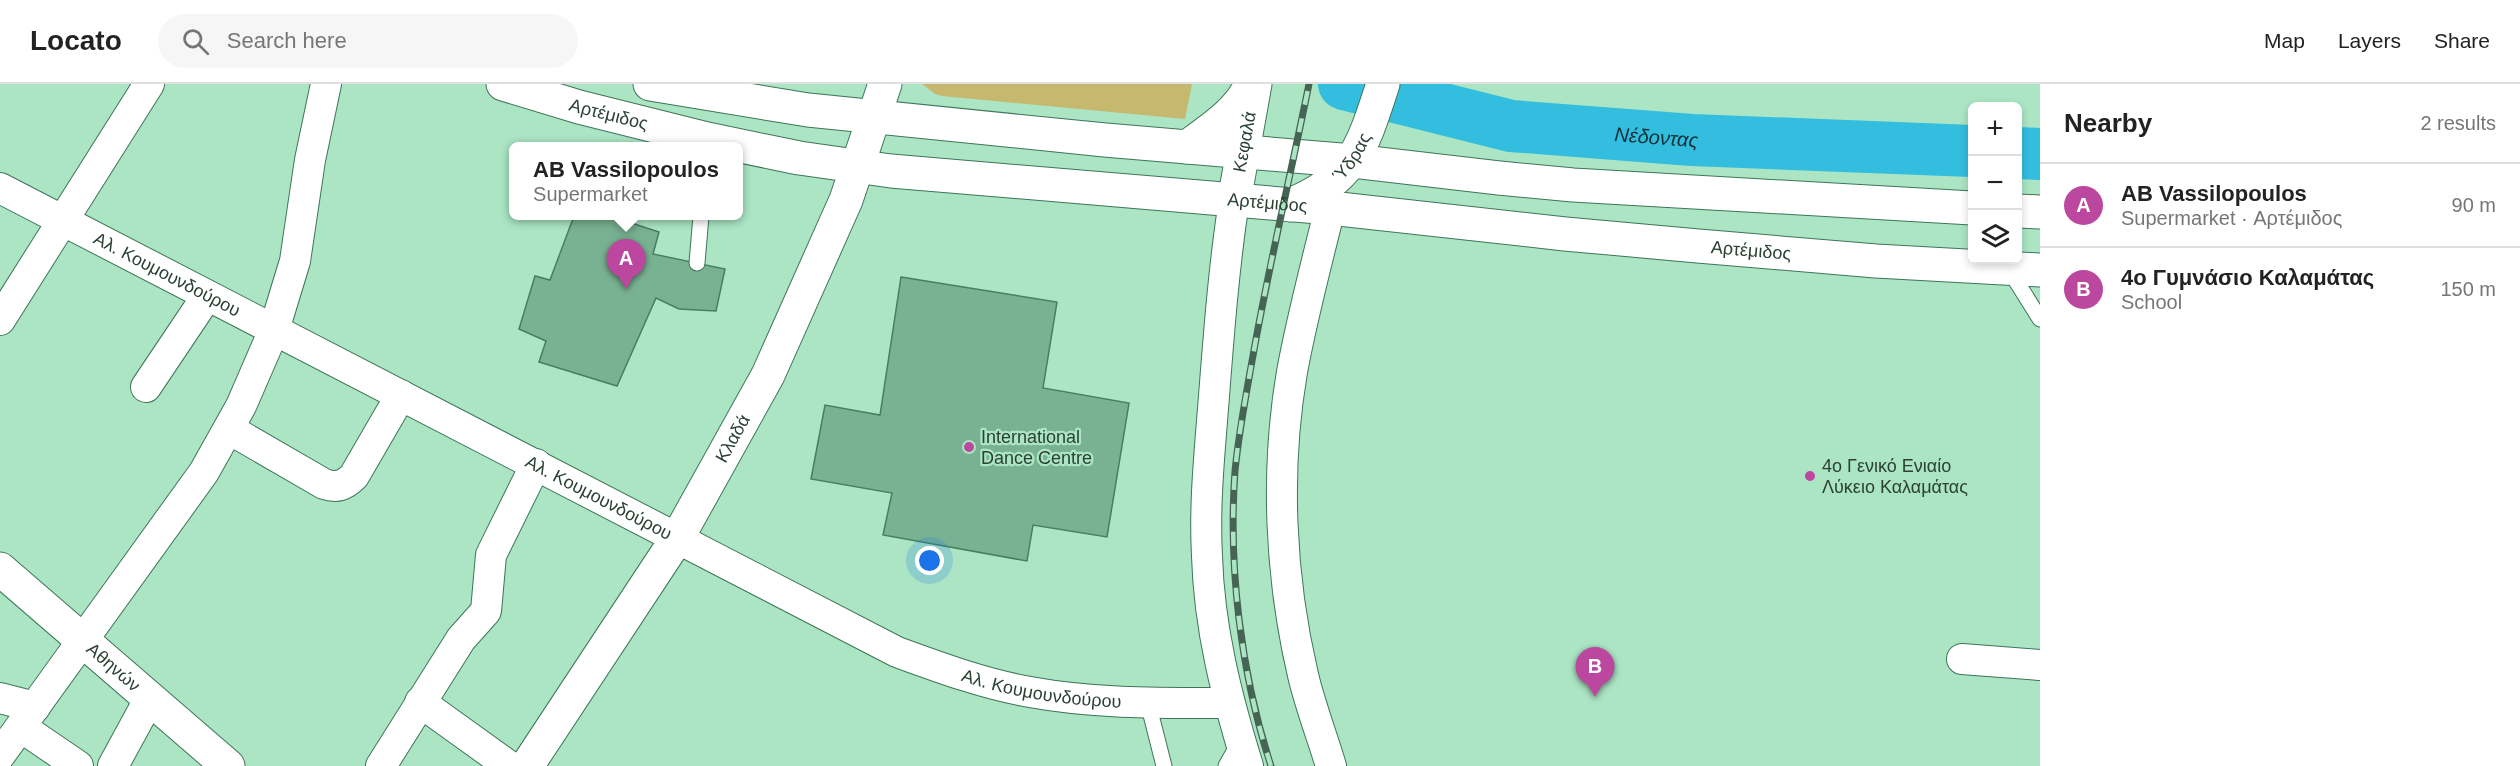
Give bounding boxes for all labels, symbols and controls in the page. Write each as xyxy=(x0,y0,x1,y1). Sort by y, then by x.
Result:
search box xyxy=(158,14,578,68)
text: Locato xyxy=(30,25,122,56)
icon: search xyxy=(179,25,212,58)
text: Search here xyxy=(227,28,347,53)
text: Map xyxy=(2264,29,2305,52)
text: Layers xyxy=(2338,29,2401,52)
text: Share xyxy=(2434,29,2490,52)
street label: Αρτέμιδος xyxy=(567,95,650,134)
map controls xyxy=(1968,102,2022,264)
button: + xyxy=(1968,102,2022,156)
text: Nearby xyxy=(2064,108,2152,138)
street label: Κεφαλά xyxy=(1229,110,1260,174)
text: 2 results xyxy=(2420,112,2496,134)
water label: Νέδoντας xyxy=(1614,123,1699,151)
street label: Ύδρας xyxy=(1328,130,1375,186)
popup xyxy=(509,142,743,220)
button: − xyxy=(1968,156,2022,210)
text: AB Vassilopoulos xyxy=(533,157,719,182)
text: AB Vassilopoulos xyxy=(2121,181,2307,206)
text: Supermarket xyxy=(533,183,648,205)
street label: Αρτέμιδος xyxy=(1227,189,1309,216)
text: A xyxy=(2076,194,2091,216)
text: 90 m xyxy=(2452,194,2496,216)
text: Supermarket · Αρτέμιδος xyxy=(2121,207,2342,229)
button: layers xyxy=(1968,210,2022,264)
street label: Αλ. Κουμουνδούρου xyxy=(90,228,243,320)
street label: Αρτέμιδος xyxy=(1710,237,1792,264)
pin: A xyxy=(606,240,646,289)
text: 4ο Γυμνάσιο Καλαμάτας xyxy=(2121,265,2374,290)
text: B xyxy=(2076,278,2091,300)
text: 150 m xyxy=(2440,278,2496,300)
text: School xyxy=(2121,291,2182,313)
street label: Κλαδά xyxy=(711,411,754,466)
place label: International Dance Centre xyxy=(981,427,1092,468)
marker: International Dance Centre xyxy=(962,440,976,454)
street label: Αλ. Κουμουνδούρου xyxy=(522,452,675,544)
place label: 4ο Γενικό Ενιαίο Λύκειο Καλαμάτας xyxy=(1822,456,1968,497)
marker: 4ο Γενικό Ενιαίο Λύκειο Καλαμάτας xyxy=(1803,469,1817,483)
your location xyxy=(915,546,944,575)
street label: Αθηνών xyxy=(83,639,144,696)
pin: B xyxy=(1576,648,1614,697)
street label: Αλ. Κουμουνδούρου xyxy=(959,665,1122,712)

